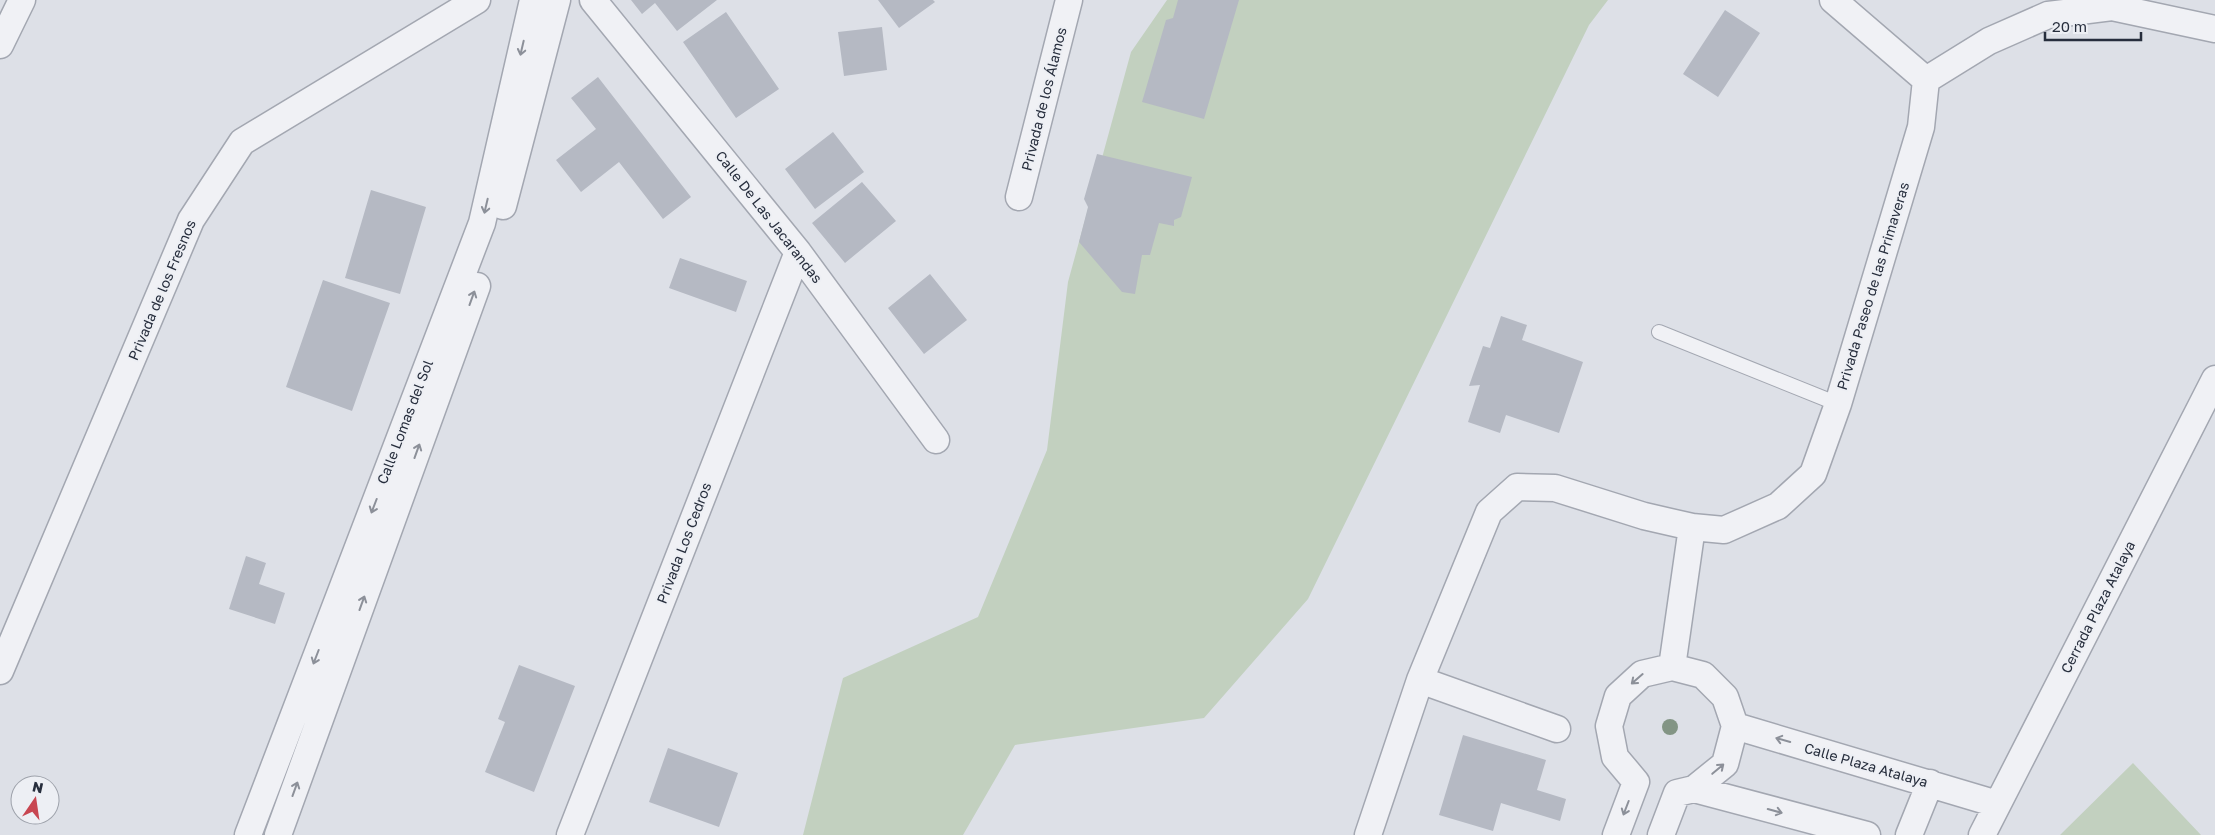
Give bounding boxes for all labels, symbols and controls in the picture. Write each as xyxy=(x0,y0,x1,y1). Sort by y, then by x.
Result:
scale bar xyxy=(2045,10,2141,42)
text: 20 m xyxy=(2052,17,2087,35)
street label: Privada de los Álamos xyxy=(1017,25,1070,172)
one-way arrow xyxy=(517,39,526,55)
street label: Calle De Las Jacarandas xyxy=(712,147,826,286)
street label: Privada Paseo de las Primaveras xyxy=(1833,180,1912,392)
one-way arrow xyxy=(480,197,490,213)
street label: Privada de los Fresnos xyxy=(124,217,199,363)
one-way arrow xyxy=(468,291,477,306)
street label: Calle Lomas del Sol xyxy=(373,357,436,486)
one-way arrow xyxy=(413,443,422,459)
street label: Privada Los Cedros xyxy=(653,480,714,606)
one-way arrow xyxy=(368,498,377,513)
street label: Cerrada Plaza Atalaya xyxy=(2057,538,2138,676)
one-way arrow xyxy=(358,596,367,612)
one-way arrow xyxy=(310,649,320,664)
one-way arrow xyxy=(1630,674,1643,685)
one-way arrow xyxy=(1775,735,1791,745)
street label: Calle Plaza Atalaya xyxy=(1802,739,1930,790)
one-way arrow xyxy=(1712,764,1725,775)
north arrow xyxy=(10,775,60,825)
text: N xyxy=(31,777,45,796)
one-way arrow xyxy=(291,782,300,797)
one-way arrow xyxy=(1621,800,1630,815)
one-way arrow xyxy=(1767,806,1783,816)

